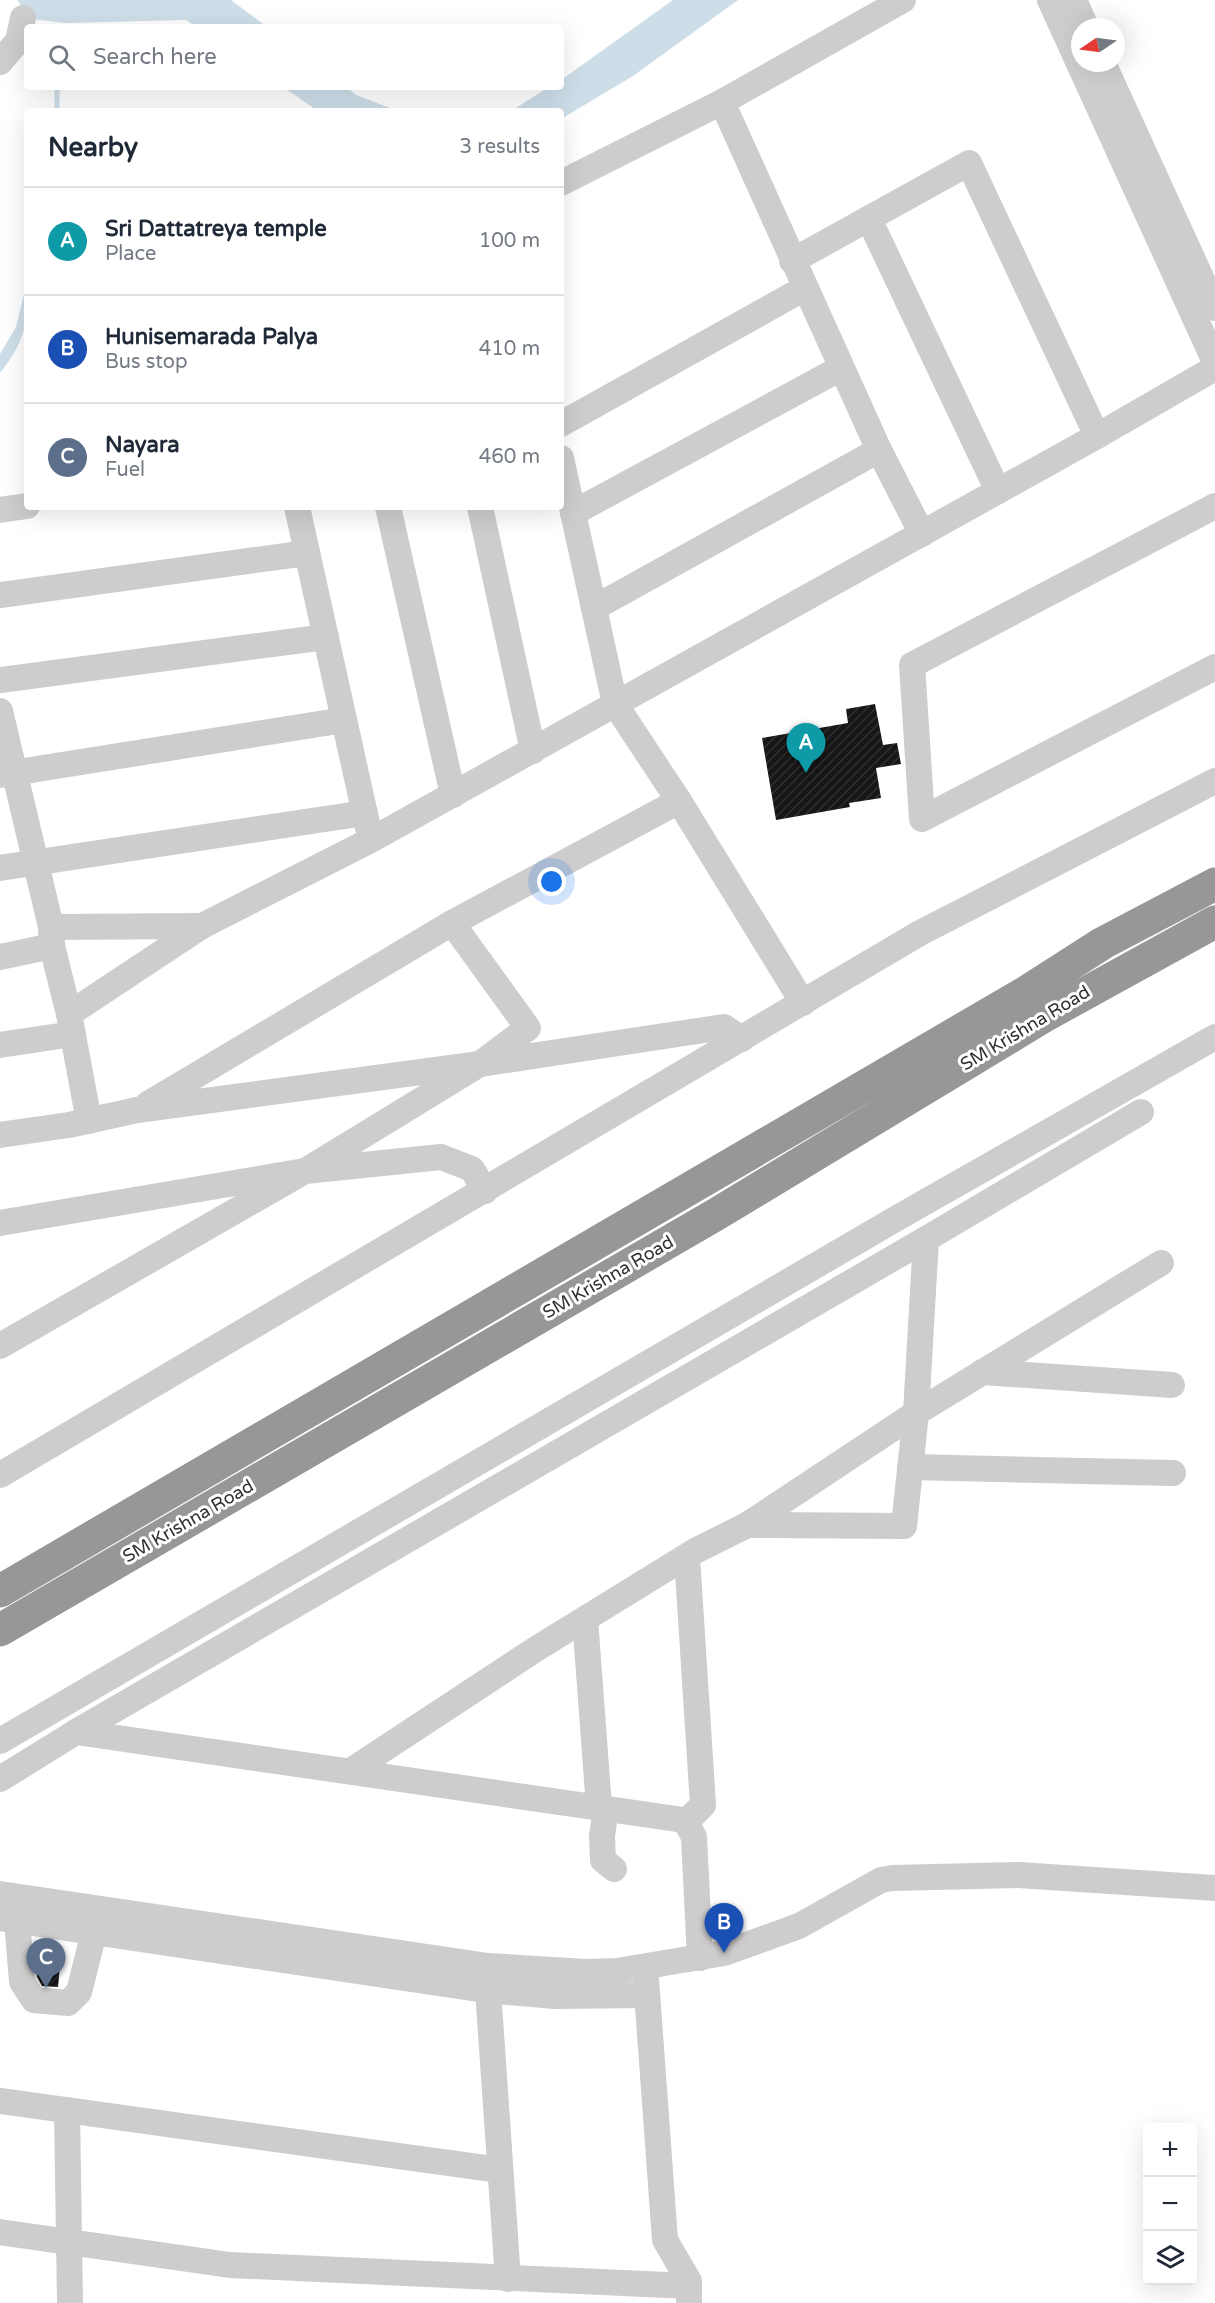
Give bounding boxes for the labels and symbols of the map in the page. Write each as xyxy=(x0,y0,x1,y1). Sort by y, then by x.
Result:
north arrow xyxy=(1071,18,1125,72)
pin: A xyxy=(786,724,826,773)
your location xyxy=(537,867,566,896)
street label: SM Krishna Road xyxy=(956,981,1094,1075)
street label: SM Krishna Road xyxy=(539,1231,677,1323)
street label: SM Krishna Road xyxy=(119,1475,257,1567)
pin: B xyxy=(704,1904,744,1953)
pin: C xyxy=(26,1938,66,1988)

